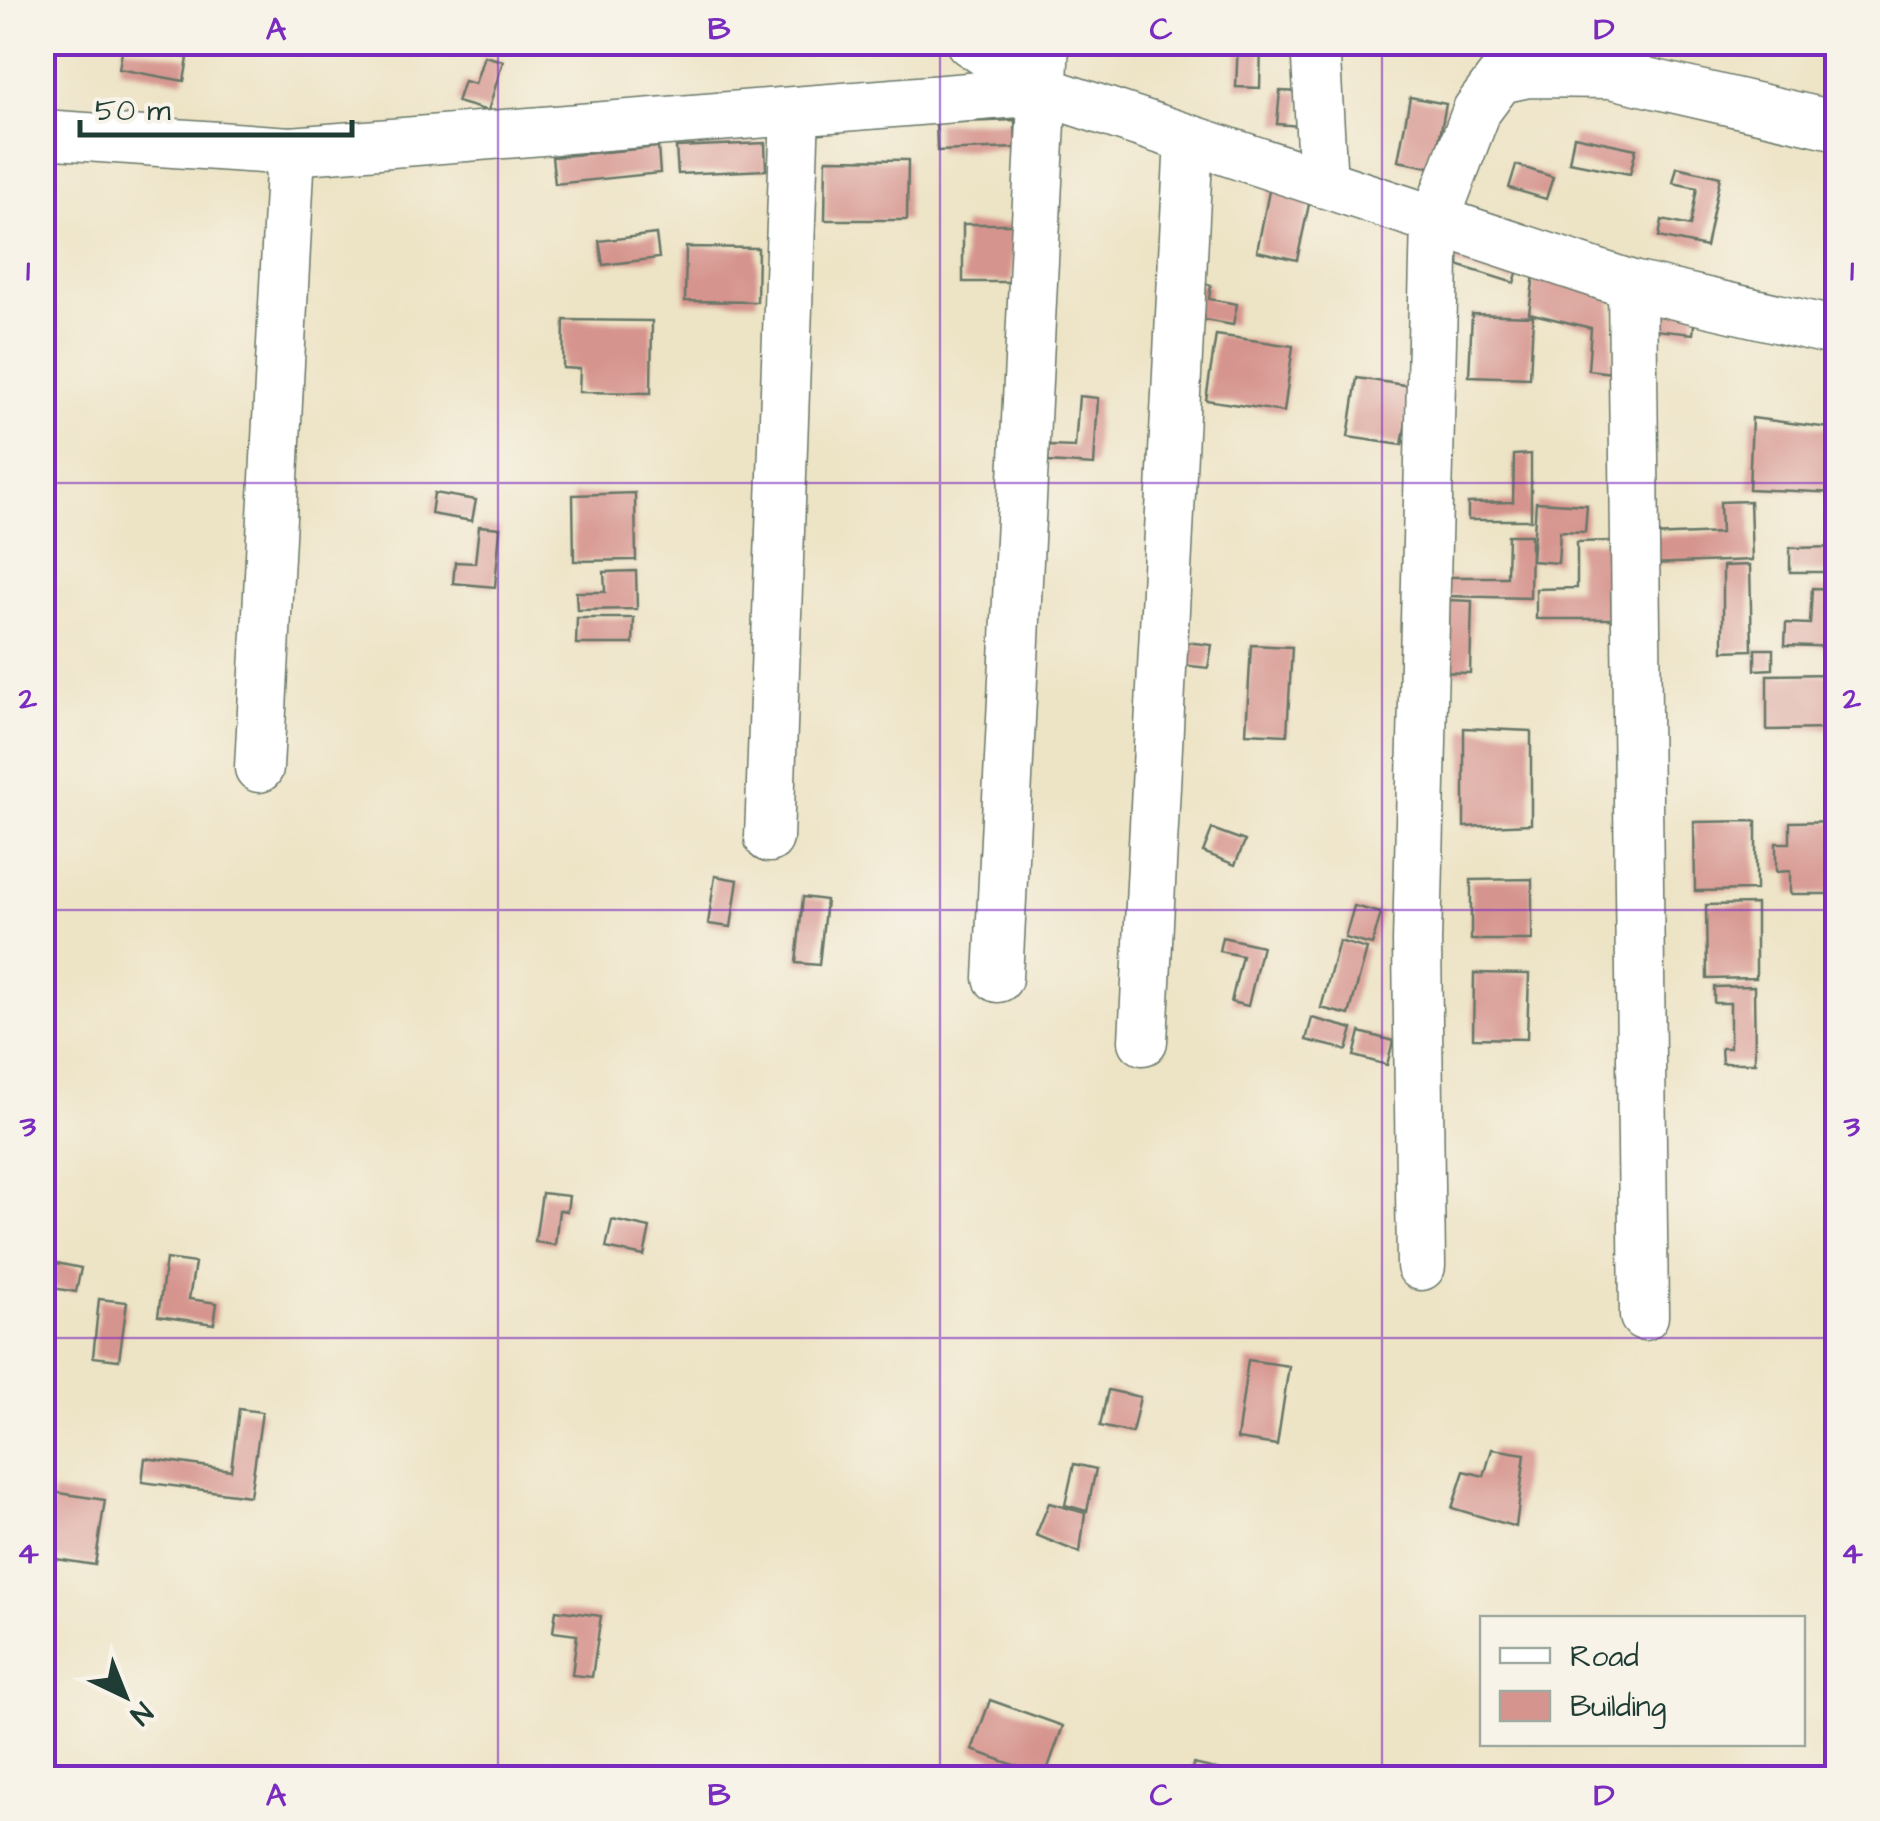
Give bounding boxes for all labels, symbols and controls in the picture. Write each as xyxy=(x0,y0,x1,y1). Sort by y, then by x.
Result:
text: A xyxy=(266,7,287,52)
text: B xyxy=(708,7,731,52)
text: C xyxy=(1150,7,1173,52)
text: D xyxy=(1594,7,1615,52)
scale bar xyxy=(80,75,352,137)
text: 50 m xyxy=(95,90,171,132)
text: 1 xyxy=(26,248,30,293)
text: 1 xyxy=(1850,248,1854,293)
text: 2 xyxy=(18,676,38,721)
text: 2 xyxy=(1842,676,1862,721)
text: 3 xyxy=(19,1104,37,1149)
text: 3 xyxy=(1843,1104,1861,1149)
text: 4 xyxy=(17,1531,39,1576)
text: 4 xyxy=(1841,1531,1863,1576)
legend xyxy=(1480,1616,1805,1746)
text: Road xyxy=(1570,1636,1639,1678)
north arrow xyxy=(75,1646,175,1746)
text: Building xyxy=(1570,1686,1666,1729)
text: N xyxy=(121,1693,161,1734)
text: A xyxy=(266,1773,287,1818)
text: B xyxy=(708,1773,731,1818)
text: C xyxy=(1150,1773,1173,1818)
text: D xyxy=(1594,1773,1615,1818)

